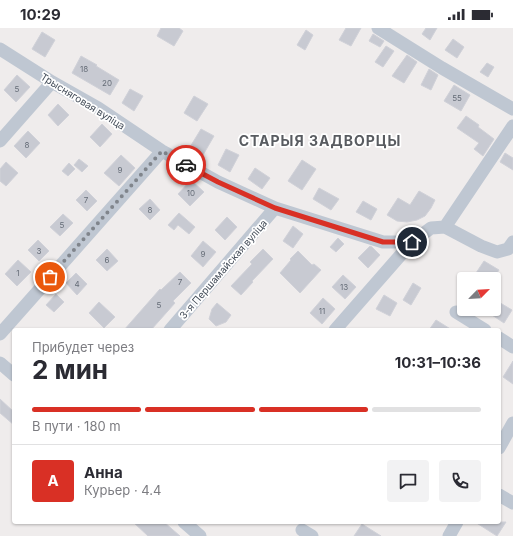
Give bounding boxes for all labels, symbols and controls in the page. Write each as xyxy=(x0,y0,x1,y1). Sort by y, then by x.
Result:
text: 10:29 xyxy=(20,5,61,24)
house number: 18 xyxy=(80,64,88,74)
street label: Трысняговая вуліца xyxy=(39,70,127,132)
house number: 20 xyxy=(102,78,112,88)
house number: 5 xyxy=(15,84,20,94)
house number: 55 xyxy=(452,93,462,103)
district label: СТАРЫЯ ЗАДВОРЦЫ xyxy=(239,132,401,149)
house number: 8 xyxy=(25,140,30,150)
courier xyxy=(166,145,206,185)
icon: car xyxy=(175,154,197,176)
house number: 9 xyxy=(118,165,123,175)
house number: 10 xyxy=(187,188,195,198)
house number: 7 xyxy=(84,195,89,205)
house number: 8 xyxy=(148,205,153,215)
street label: 3-я Першамайская вуліца xyxy=(177,217,269,321)
house number: 5 xyxy=(60,220,65,230)
pin xyxy=(395,225,429,259)
icon: home xyxy=(401,231,423,253)
house number: 3 xyxy=(37,246,42,256)
house number: 9 xyxy=(201,249,206,259)
house number: 6 xyxy=(105,255,110,265)
pin xyxy=(33,260,67,294)
icon: bag xyxy=(39,266,61,288)
house number: 1 xyxy=(16,268,20,278)
north arrow xyxy=(457,272,501,316)
map controls xyxy=(457,272,501,316)
house number: 7 xyxy=(178,277,183,287)
house number: 4 xyxy=(74,279,80,289)
house number: 13 xyxy=(340,282,348,292)
house number: 5 xyxy=(157,300,162,310)
house number: 11 xyxy=(319,306,325,316)
text: Прибудет через xyxy=(32,339,134,355)
text: 10:31–10:36 xyxy=(395,353,481,372)
text: 2 мин xyxy=(32,354,108,385)
text: В пути · 180 m xyxy=(32,418,121,434)
button: chat xyxy=(387,460,429,502)
button: phone xyxy=(439,460,481,502)
text: Анна xyxy=(84,463,123,482)
text: А xyxy=(47,471,59,490)
text: Курьер · 4.4 xyxy=(84,482,161,498)

